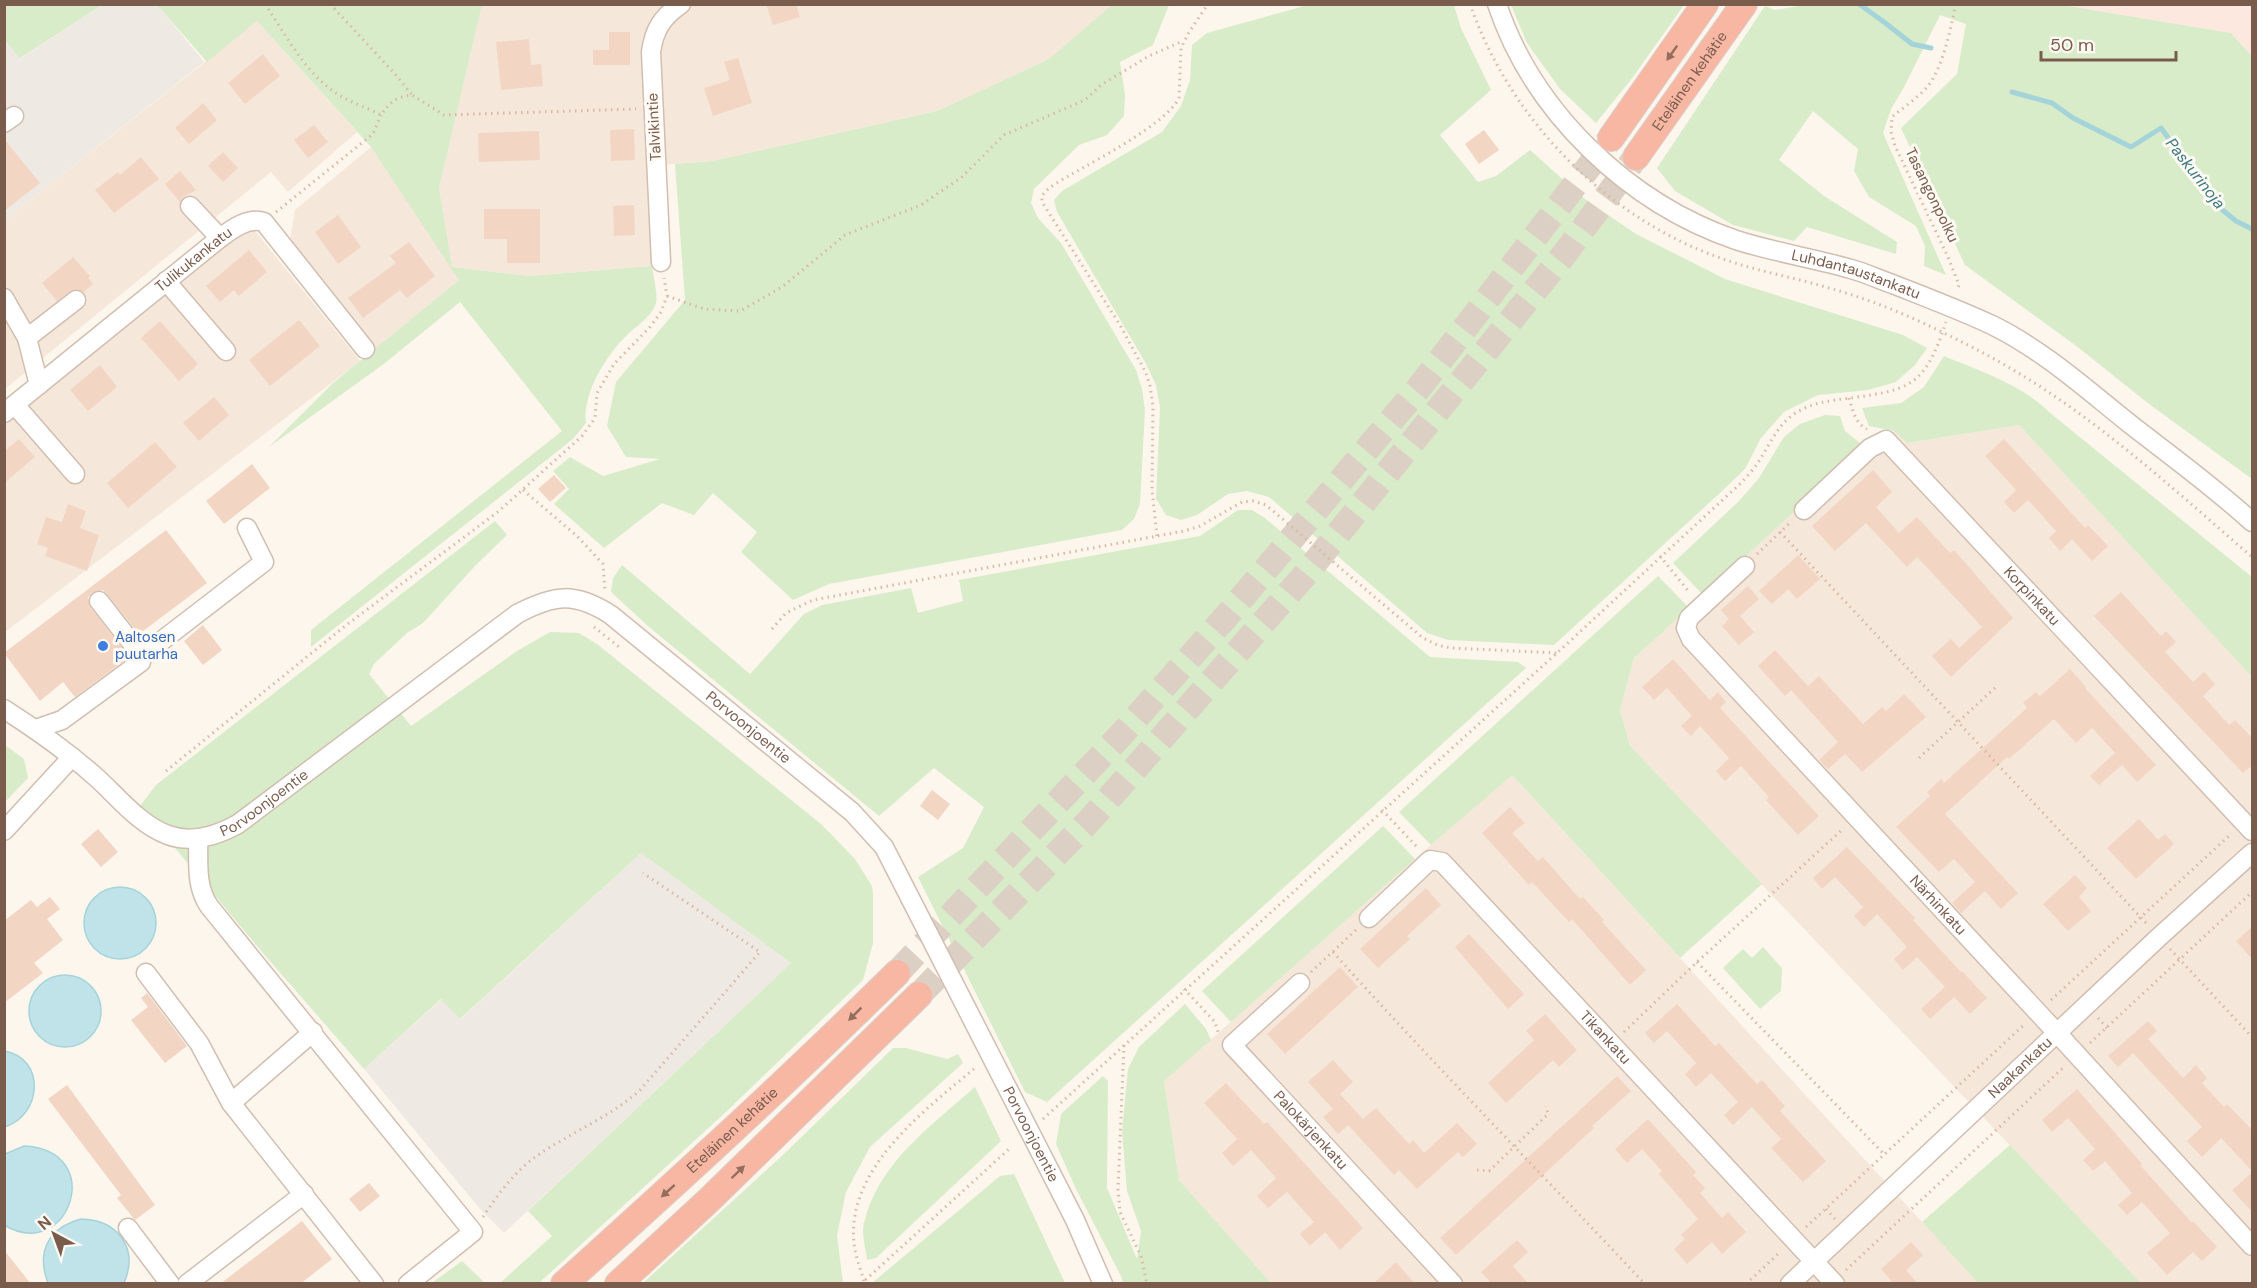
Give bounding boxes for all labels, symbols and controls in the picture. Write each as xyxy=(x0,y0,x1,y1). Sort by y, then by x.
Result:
scale bar xyxy=(2041,24,2176,62)
street label: Eteläinen kehätie xyxy=(1647,27,1732,135)
text: 50 m xyxy=(2050,33,2094,57)
one-way arrow xyxy=(1666,44,1678,60)
street label: Talvikintie xyxy=(642,92,666,162)
water label: Paskurinoja xyxy=(2161,133,2230,213)
street label: Tasangonpolku xyxy=(1900,144,1964,246)
street label: Tulikukankatu xyxy=(151,222,236,297)
street label: Luhdantaustankatu xyxy=(1790,245,1923,304)
street label: Korpinkatu xyxy=(1999,562,2065,630)
place label: Aaltosen puutarha xyxy=(115,627,178,664)
marker: Aaltosen puutarha xyxy=(96,639,110,653)
street label: Porvoonjoentie xyxy=(702,687,795,768)
street label: Porvoonjoentie xyxy=(217,765,312,841)
street label: Närhinkatu xyxy=(1905,871,1971,939)
street label: Tikankatu xyxy=(1575,1006,1635,1068)
one-way arrow xyxy=(848,1007,863,1021)
street label: Naakankatu xyxy=(1984,1032,2057,1103)
street label: Eteläinen kehätie xyxy=(682,1083,782,1178)
street label: Porvoonjoentie xyxy=(998,1083,1064,1185)
street label: Palokärjenkatu xyxy=(1269,1086,1352,1174)
one-way arrow xyxy=(730,1165,745,1179)
one-way arrow xyxy=(661,1184,676,1197)
north arrow xyxy=(24,1204,84,1264)
text: N xyxy=(33,1211,56,1235)

